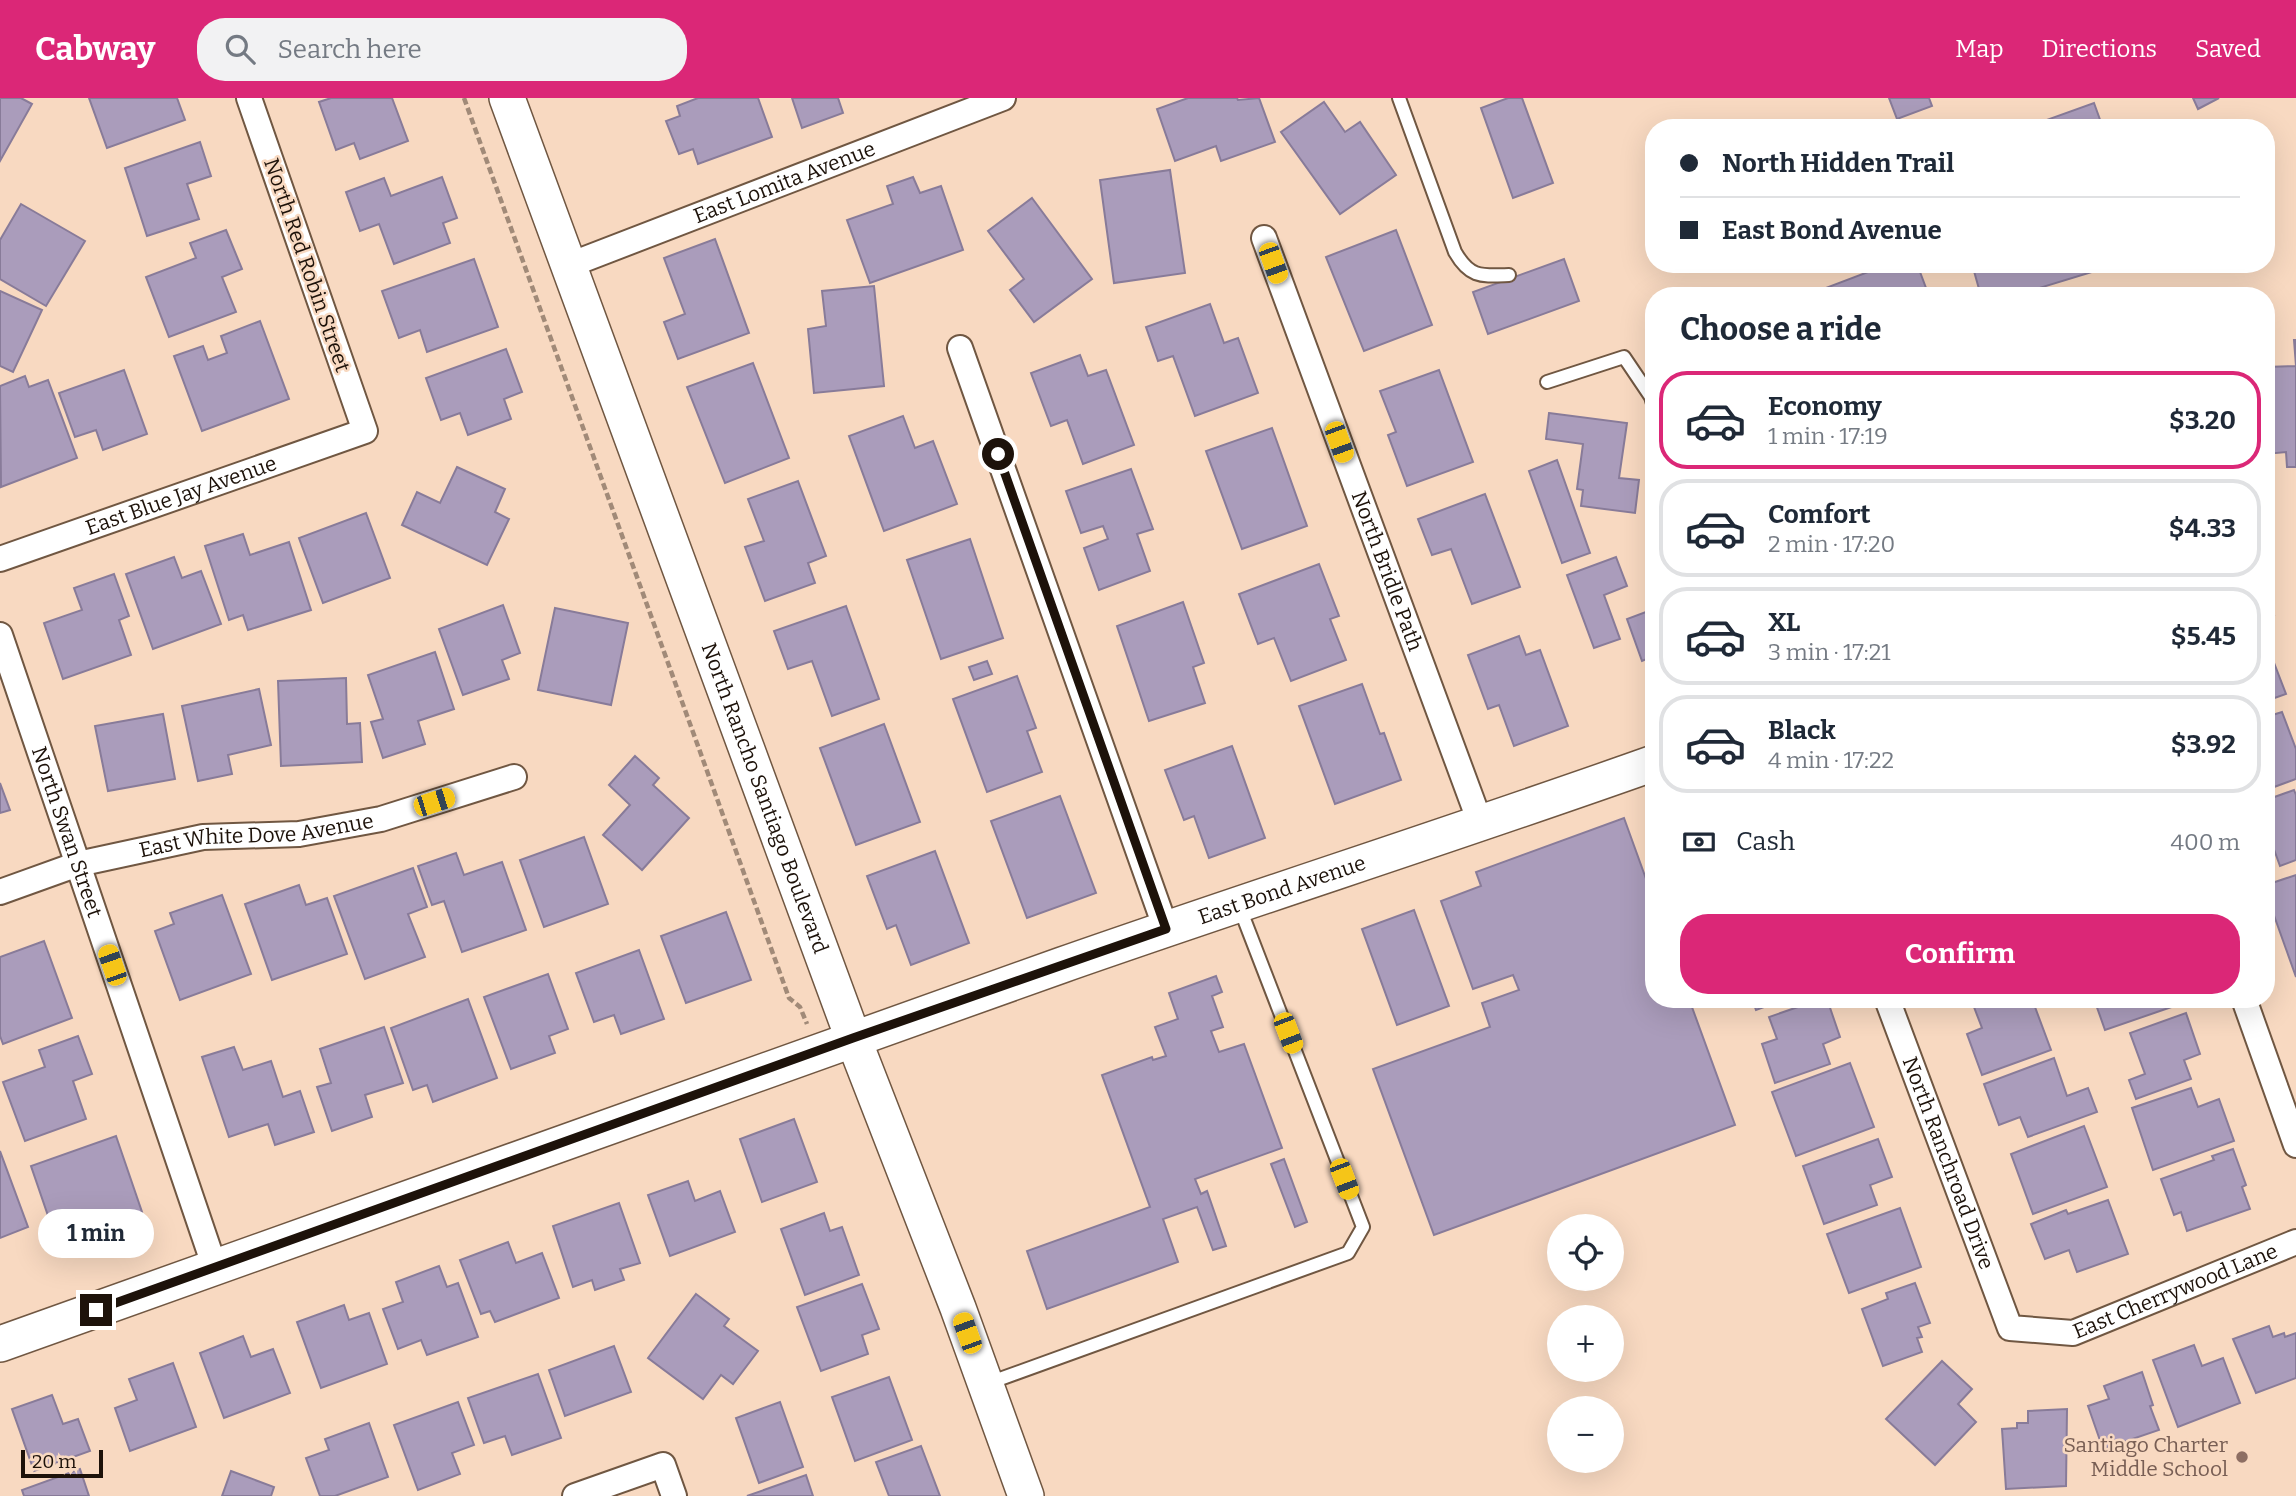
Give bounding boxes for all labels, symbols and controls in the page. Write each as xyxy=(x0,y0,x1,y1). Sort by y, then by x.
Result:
search box xyxy=(197,18,687,81)
text: Cabway xyxy=(35,29,155,69)
icon: search xyxy=(221,30,259,68)
text: Search here xyxy=(277,34,422,65)
text: Map xyxy=(1955,35,2004,63)
text: Directions xyxy=(2042,35,2157,63)
text: Saved xyxy=(2195,35,2261,63)
street label: East Lomita Avenue xyxy=(690,135,879,229)
text: North Hidden Trail xyxy=(1722,148,1954,179)
street label: North Red Robin Street xyxy=(258,155,356,376)
text: East Bond Avenue xyxy=(1722,215,1942,246)
car xyxy=(1256,240,1291,286)
text: Choose a ride xyxy=(1680,310,1881,348)
icon: car xyxy=(1684,389,1747,452)
text: Economy xyxy=(1768,391,1882,422)
text: $3.20 xyxy=(2169,405,2236,436)
car xyxy=(1322,419,1357,465)
text: 1 min · 17:19 xyxy=(1768,422,1888,450)
route start xyxy=(982,438,1014,470)
street label: East Blue Jay Avenue xyxy=(82,450,280,541)
street label: North Bridle Path xyxy=(1346,487,1429,655)
icon: car xyxy=(1684,497,1747,560)
text: Comfort xyxy=(1768,499,1871,530)
text: $4.33 xyxy=(2169,513,2236,544)
text: 2 min · 17:20 xyxy=(1768,530,1895,558)
icon: car xyxy=(1684,605,1747,668)
text: XL xyxy=(1768,607,1800,638)
text: $5.45 xyxy=(2171,621,2236,652)
text: 3 min · 17:21 xyxy=(1768,638,1890,666)
street label: North Rancho Santiago Boulevard xyxy=(696,639,834,957)
icon: car xyxy=(1684,713,1747,776)
text: Black xyxy=(1768,715,1836,746)
text: $3.92 xyxy=(2171,729,2236,760)
street label: North Swan Street xyxy=(26,743,108,921)
text: 4 min · 17:22 xyxy=(1768,746,1894,774)
car xyxy=(411,786,458,818)
street label: East White Dove Avenue xyxy=(137,808,376,863)
icon: cash xyxy=(1680,823,1718,861)
text: Cash xyxy=(1736,826,1795,857)
text: 400 m xyxy=(2171,828,2240,856)
street label: East Bond Avenue xyxy=(1195,850,1369,930)
button: Confirm xyxy=(1680,914,2240,994)
car xyxy=(96,942,129,988)
car xyxy=(1271,1010,1306,1056)
street label: North Ranchroad Drive xyxy=(1897,1053,2000,1273)
car xyxy=(1327,1156,1362,1202)
callout: 1 min xyxy=(38,1208,154,1258)
map controls xyxy=(1547,1214,1624,1473)
button: locate xyxy=(1547,1214,1624,1291)
text: 1 min xyxy=(67,1219,125,1247)
street label: East Cherrywood Lane xyxy=(2069,1238,2281,1345)
route end xyxy=(80,1294,112,1326)
button: + xyxy=(1547,1305,1624,1382)
car xyxy=(950,1310,985,1356)
button: − xyxy=(1547,1396,1624,1473)
place label: Santiago Charter Middle School xyxy=(2063,1432,2228,1482)
scale bar xyxy=(21,1447,103,1479)
marker: Santiago Charter Middle School xyxy=(2234,1449,2250,1465)
text: 20 m xyxy=(32,1450,76,1473)

